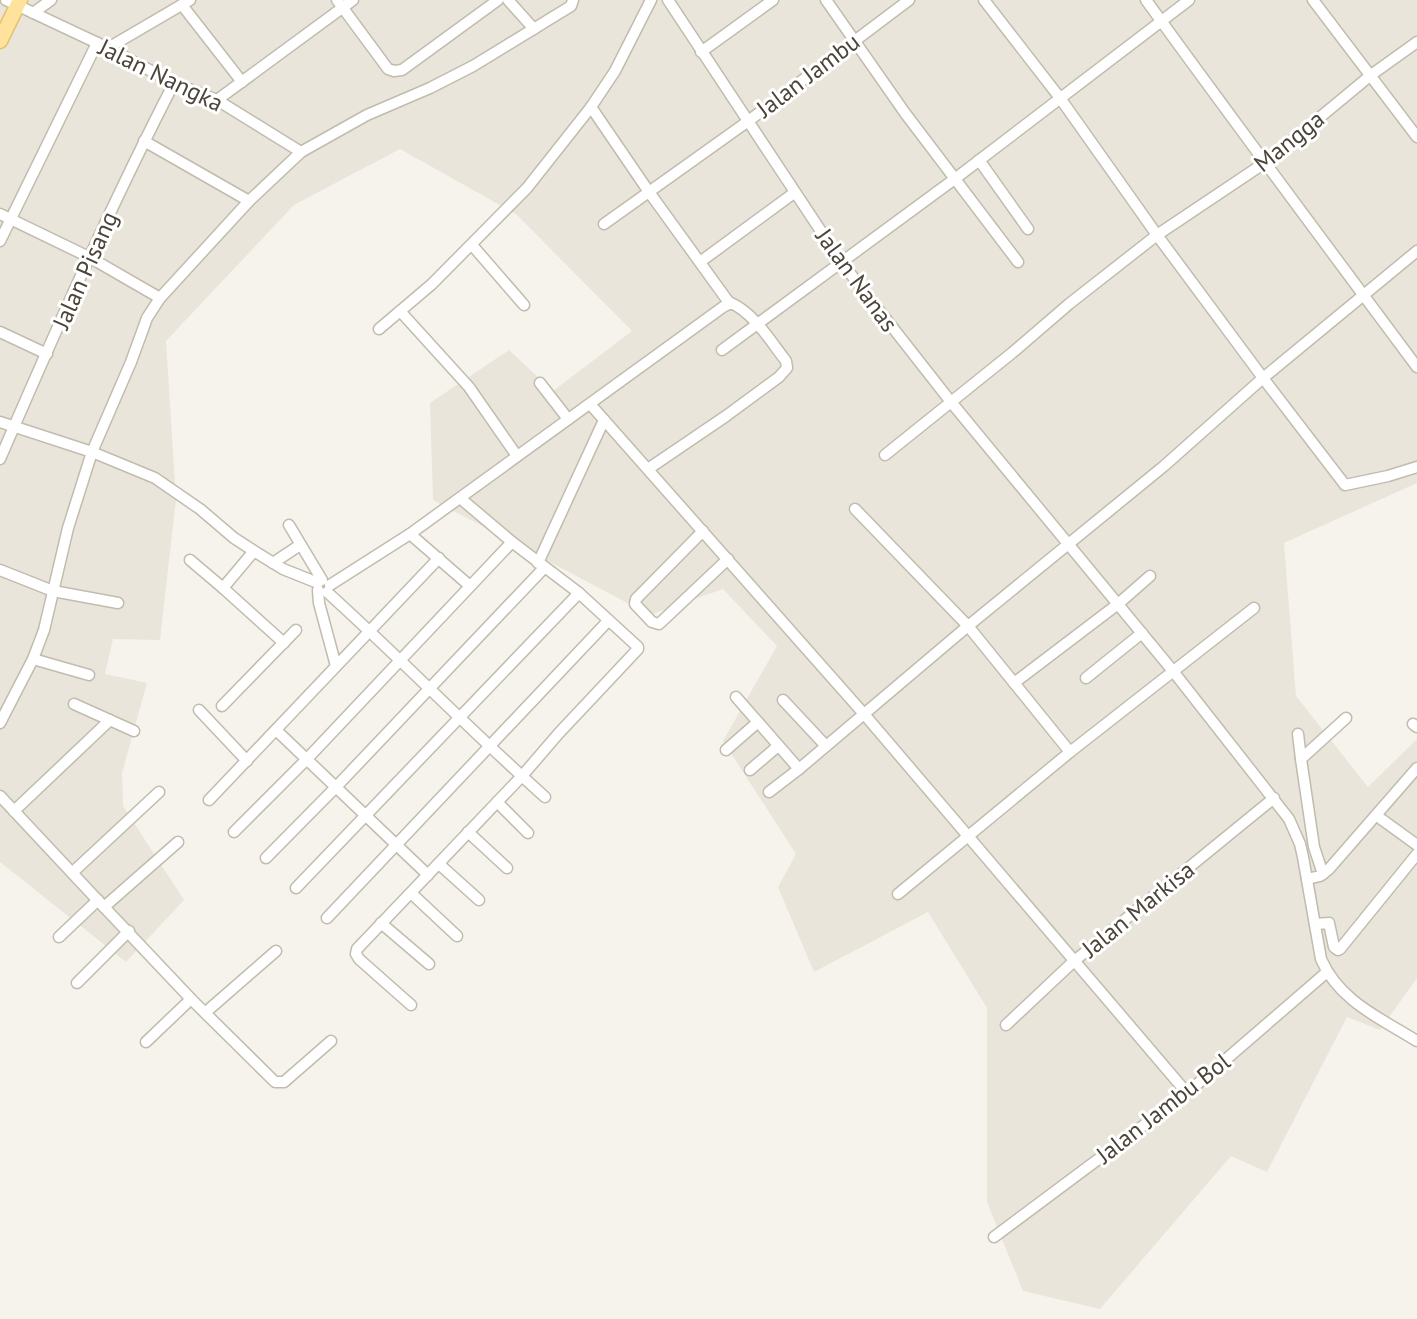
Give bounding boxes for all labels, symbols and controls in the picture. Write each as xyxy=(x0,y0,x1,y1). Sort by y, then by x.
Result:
street label: Jalan Jambu xyxy=(749,26,866,125)
street label: Jalan Nangka xyxy=(93,31,228,118)
street label: Mangga xyxy=(1247,103,1331,179)
street label: Jalan Pisang xyxy=(45,206,125,334)
street label: Jalan Nanas xyxy=(808,221,905,338)
street label: Jalan Markisa xyxy=(1074,854,1201,965)
street label: Jalan Jambu Bol xyxy=(1089,1046,1236,1171)

